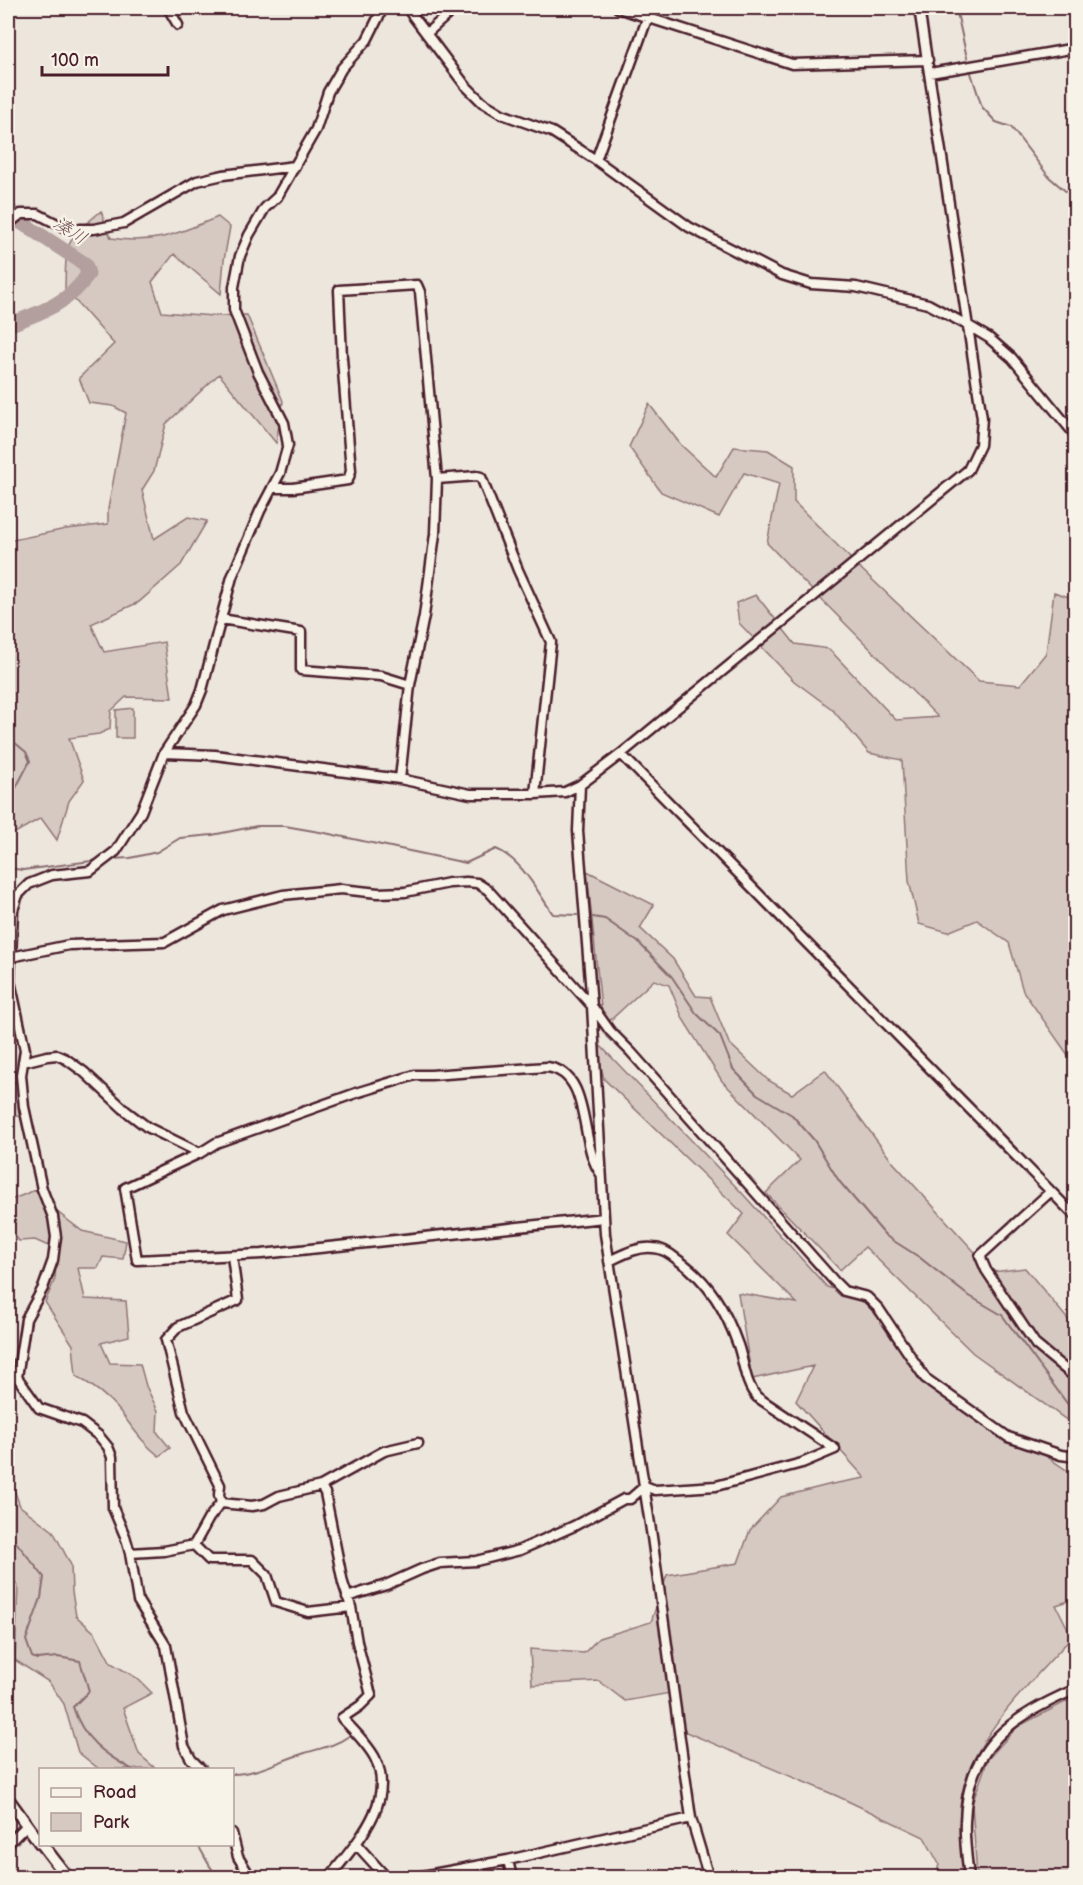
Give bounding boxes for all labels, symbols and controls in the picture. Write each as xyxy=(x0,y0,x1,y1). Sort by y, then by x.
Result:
scale bar xyxy=(42,39,168,77)
text: 100 m xyxy=(51,50,99,71)
water label: 湊川 xyxy=(49,212,91,250)
legend xyxy=(39,1768,234,1846)
text: Road xyxy=(93,1782,137,1803)
text: Park xyxy=(93,1812,129,1833)

